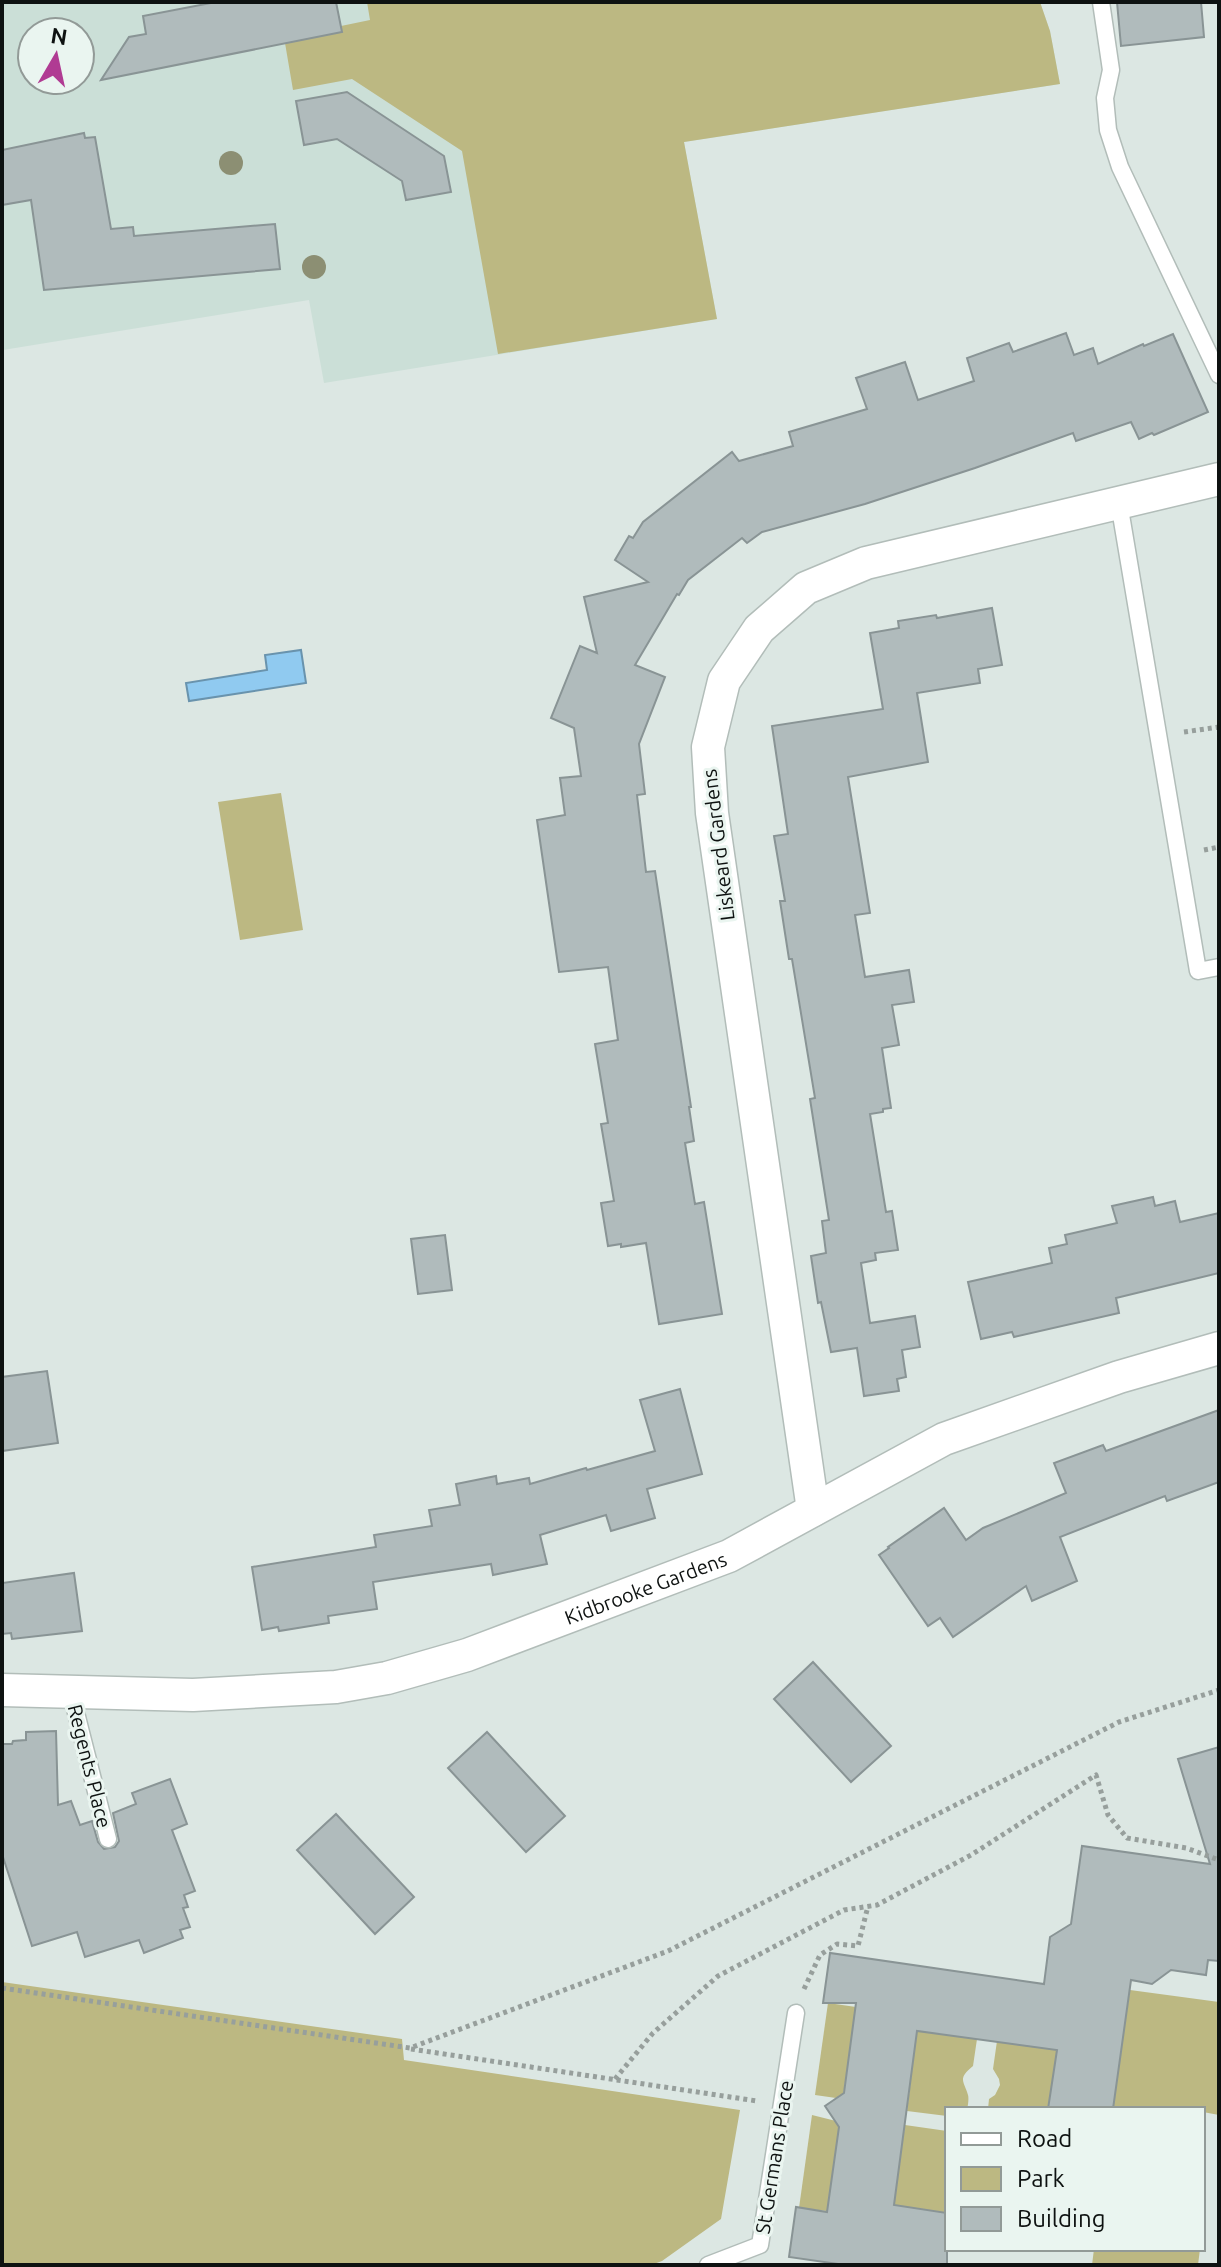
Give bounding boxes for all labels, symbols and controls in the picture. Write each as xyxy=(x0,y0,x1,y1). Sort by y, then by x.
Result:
north arrow xyxy=(16,16,96,96)
text: N xyxy=(49,22,69,49)
street label: Liskeard Gardens xyxy=(697,768,739,922)
street label: Kidbrooke Gardens xyxy=(561,1547,730,1629)
street label: Regents Place xyxy=(64,1702,116,1830)
street label: St Germans Place xyxy=(751,2079,797,2235)
legend xyxy=(945,2107,1205,2251)
text: Road xyxy=(1017,2125,1072,2152)
text: Park xyxy=(1017,2165,1065,2192)
text: Building xyxy=(1017,2205,1105,2232)

